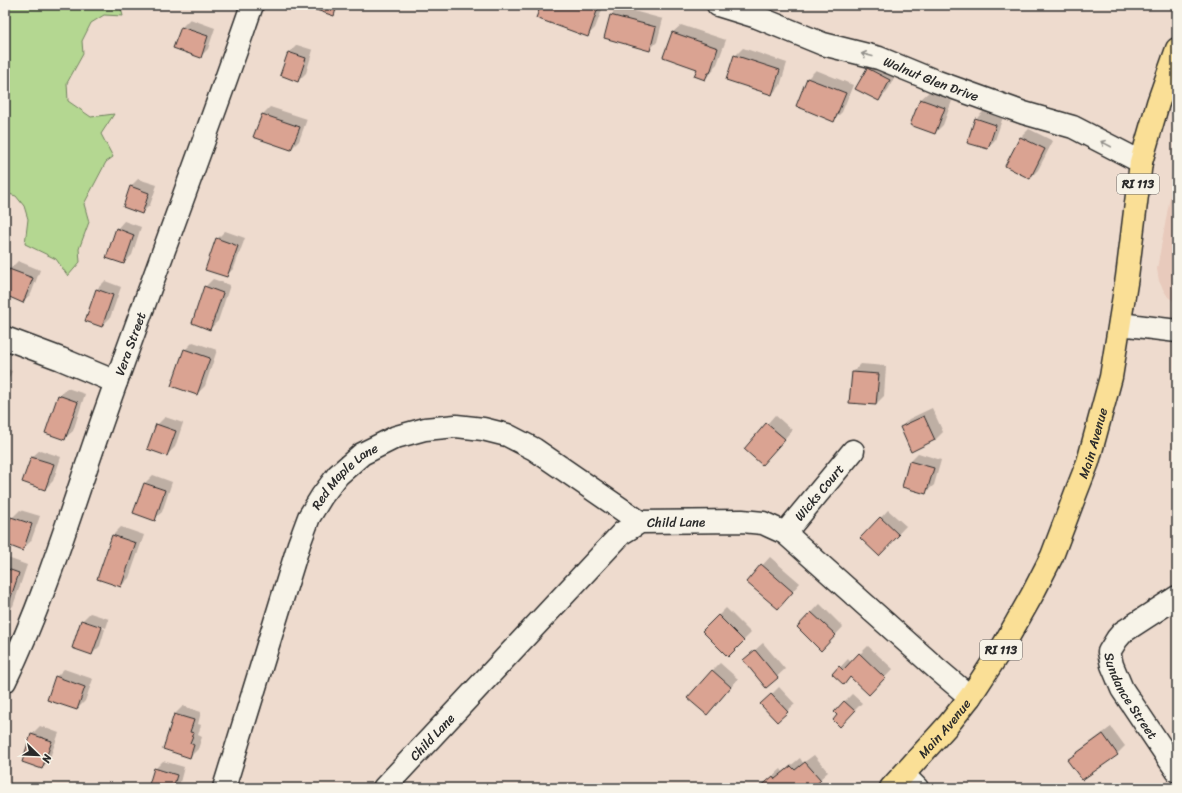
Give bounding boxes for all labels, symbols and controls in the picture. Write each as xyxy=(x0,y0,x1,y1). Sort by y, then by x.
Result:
street label: Walnut Glen Drive xyxy=(880,50,982,108)
one-way arrow xyxy=(860,51,873,58)
one-way arrow xyxy=(1100,139,1112,147)
road number: RI 113 xyxy=(1117,174,1159,194)
street label: Vera Street xyxy=(108,308,153,379)
street label: Main Avenue xyxy=(1072,405,1114,482)
street label: Red Maple Lane xyxy=(305,437,382,514)
street label: Wicks Court xyxy=(789,459,850,526)
street label: Child Lane xyxy=(647,510,705,534)
road number: RI 113 xyxy=(980,640,1022,660)
street label: Sundance Street xyxy=(1097,650,1164,744)
street label: Main Avenue xyxy=(912,693,977,764)
street label: Child Lane xyxy=(404,708,460,766)
north arrow xyxy=(18,735,58,775)
text: N xyxy=(36,751,57,766)

